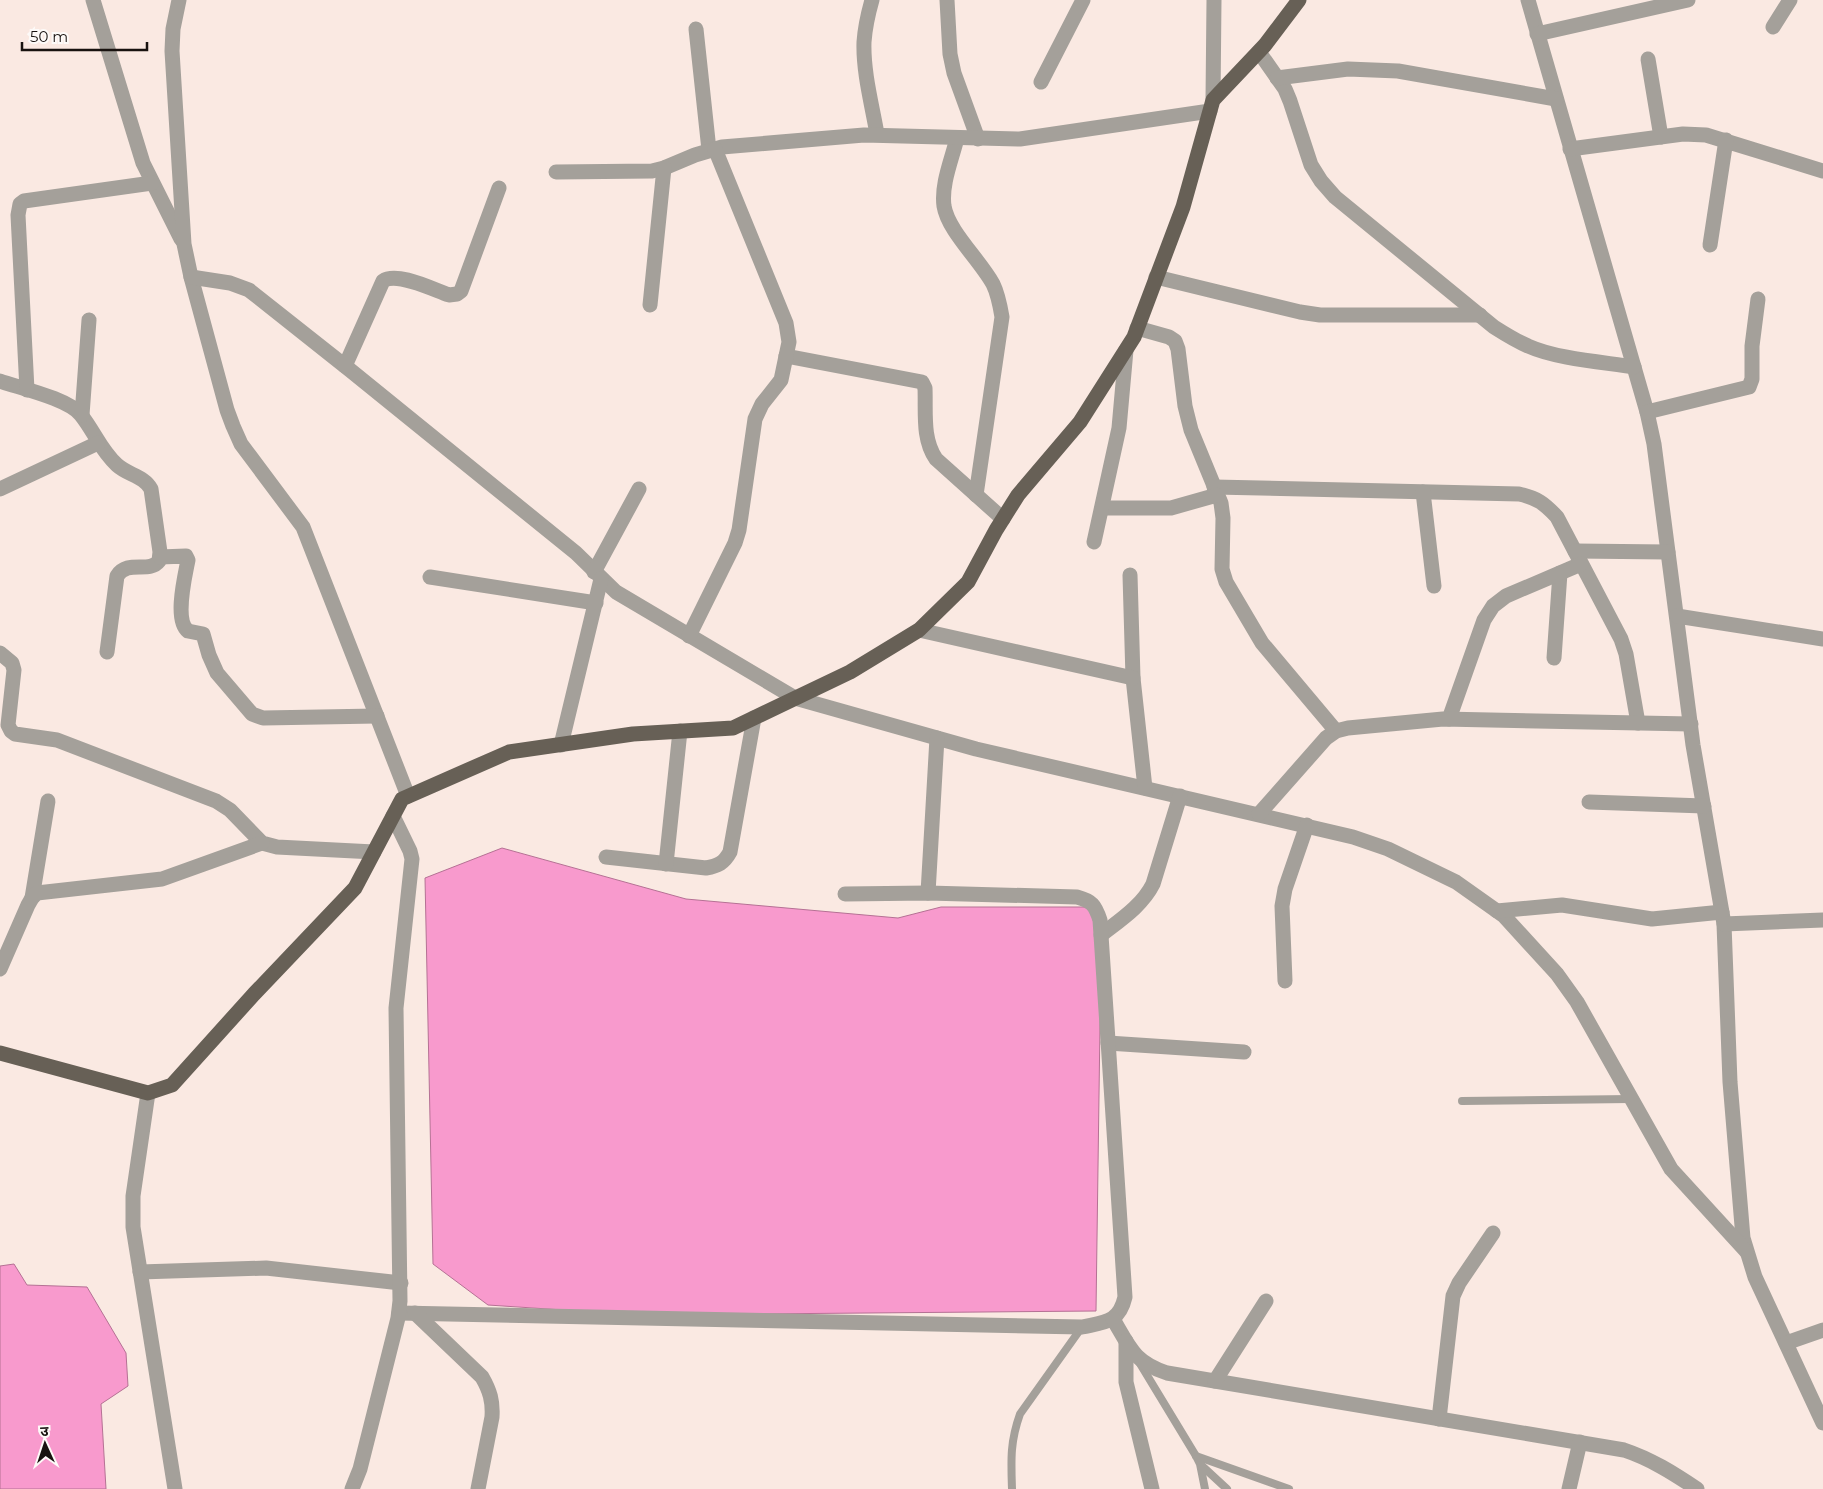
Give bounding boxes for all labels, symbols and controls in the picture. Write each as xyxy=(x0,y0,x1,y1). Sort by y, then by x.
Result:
scale bar xyxy=(22,20,148,52)
text: 50 m xyxy=(30,27,68,46)
north arrow xyxy=(20,1419,70,1469)
text: उ xyxy=(40,1422,50,1440)

